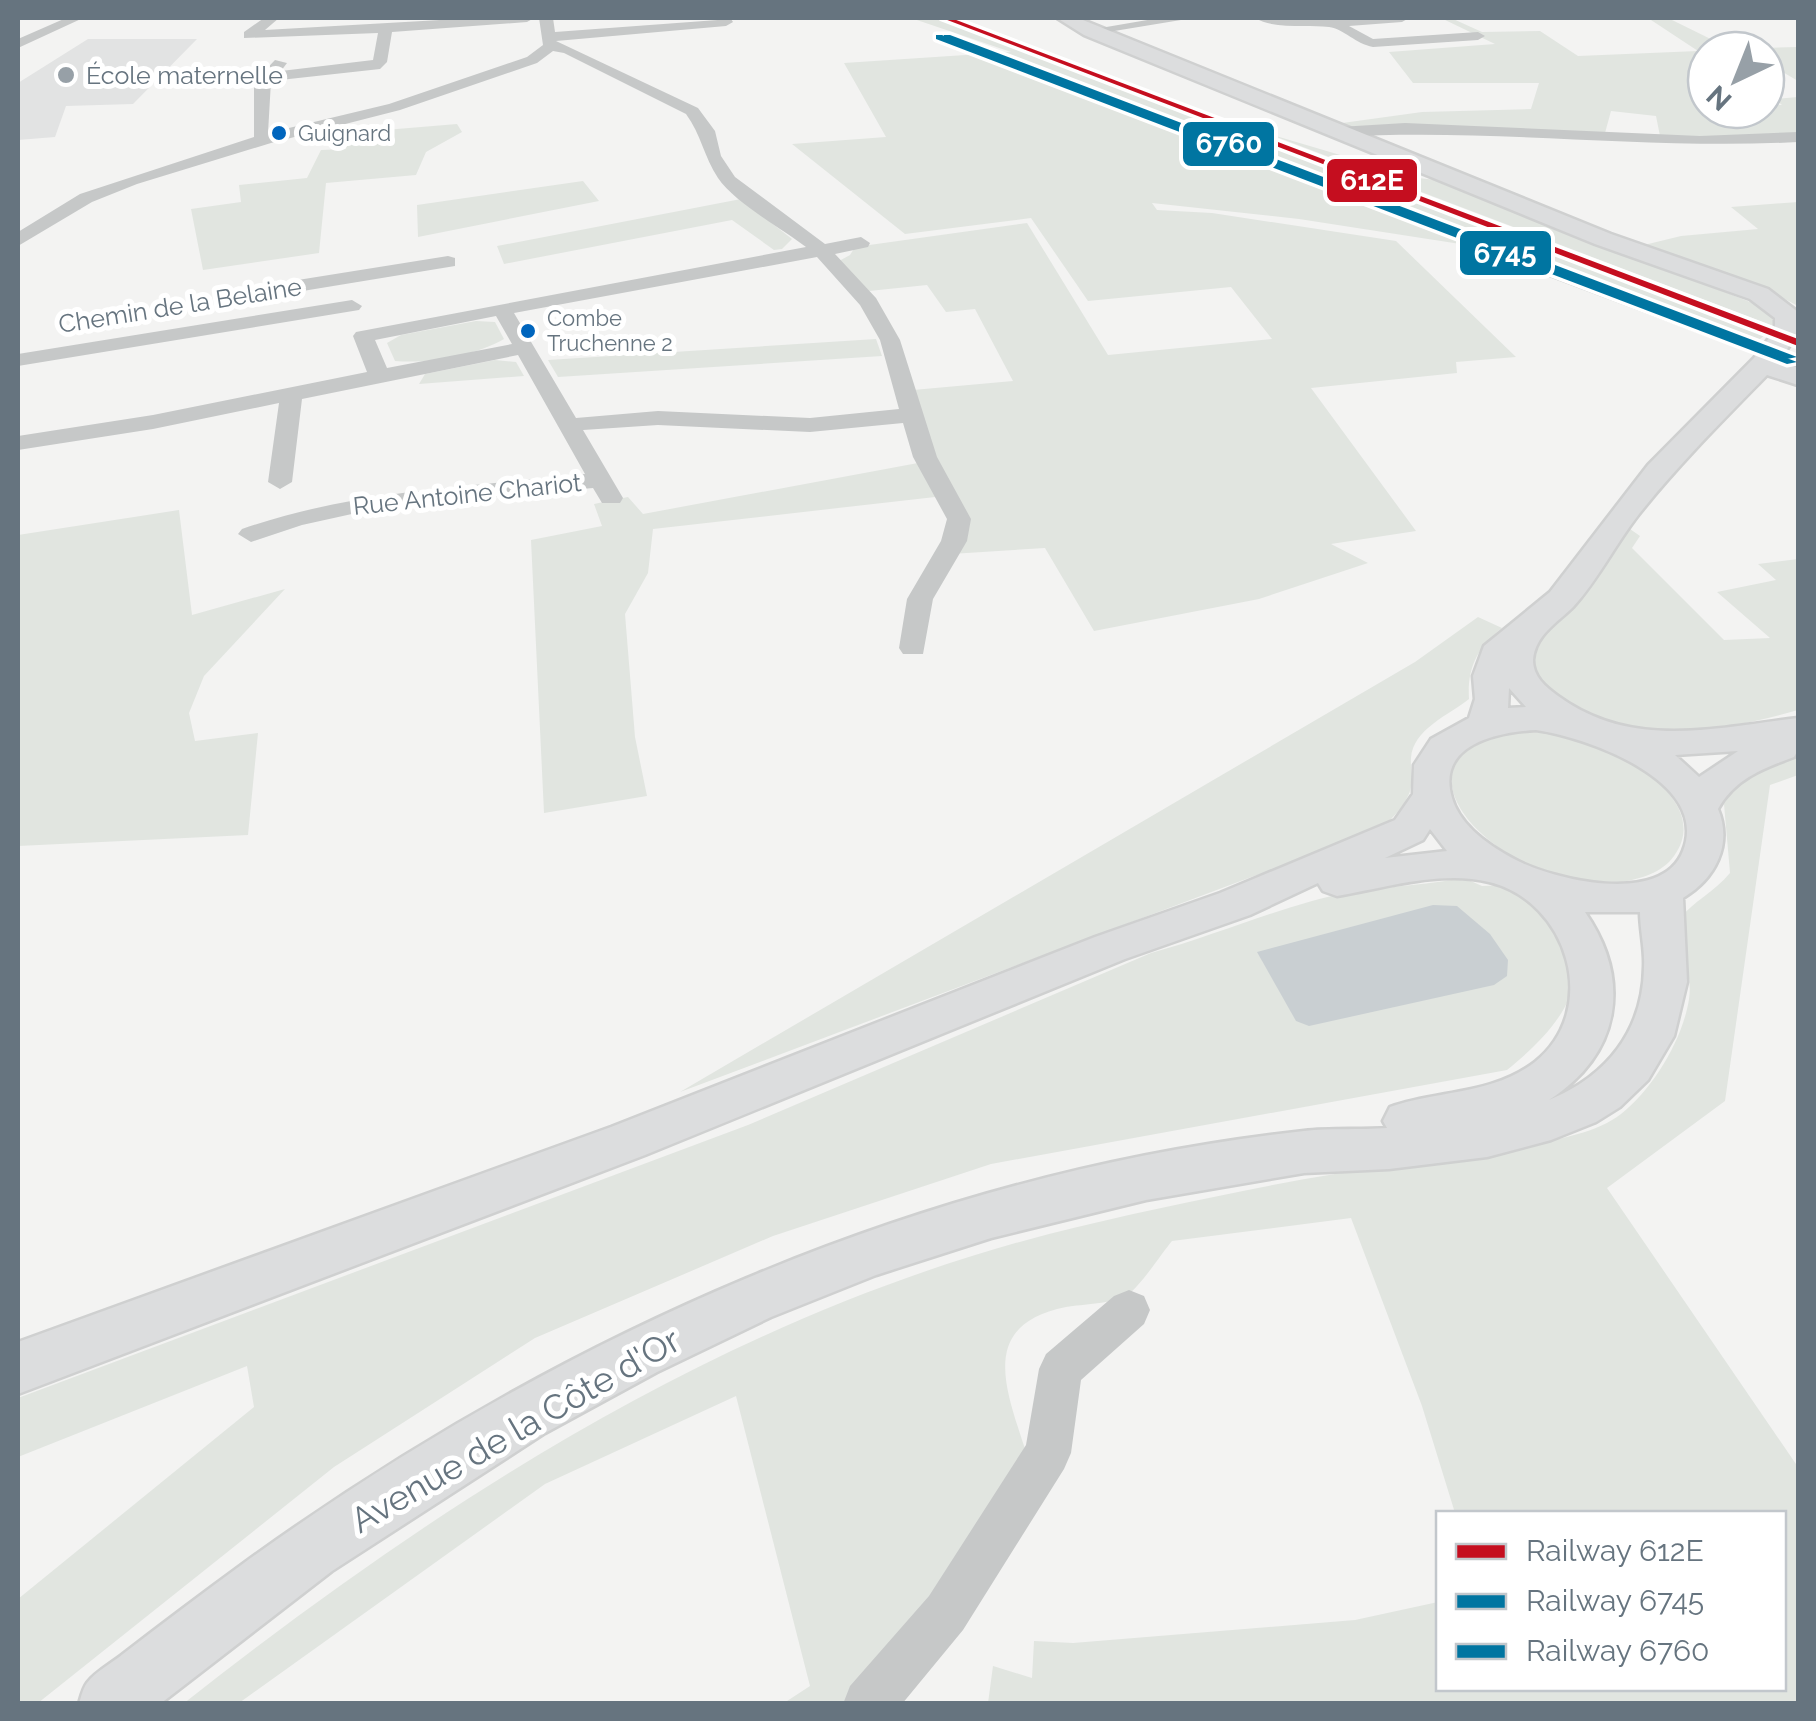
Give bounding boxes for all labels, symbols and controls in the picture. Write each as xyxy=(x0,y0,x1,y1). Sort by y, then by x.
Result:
north arrow xyxy=(1686,30,1786,130)
place label: École maternelle xyxy=(86,60,283,90)
marker: École maternelle xyxy=(55,64,77,86)
text: N xyxy=(1700,79,1738,117)
place label: Guignard xyxy=(298,120,391,146)
line badge: 6760 xyxy=(1181,120,1276,168)
marker: Guignard xyxy=(269,123,289,143)
text: 6760 xyxy=(1196,127,1262,160)
line badge: 612E xyxy=(1325,157,1419,204)
text: 612E xyxy=(1340,164,1404,197)
line badge: 6745 xyxy=(1458,229,1553,277)
text: 6745 xyxy=(1473,237,1537,270)
street label: Chemin de la Belaine xyxy=(56,271,304,339)
place label: Combe Truchenne 2 xyxy=(547,305,673,356)
marker: Combe Truchenne 2 xyxy=(518,321,538,341)
street label: Rue Antoine Chariot xyxy=(351,467,583,521)
street label: Avenue de la Côte d'Or xyxy=(343,1319,687,1541)
legend xyxy=(1436,1511,1786,1691)
text: Railway 612E xyxy=(1526,1533,1704,1568)
text: Railway 6745 xyxy=(1526,1583,1704,1618)
text: Railway 6760 xyxy=(1526,1633,1709,1668)

